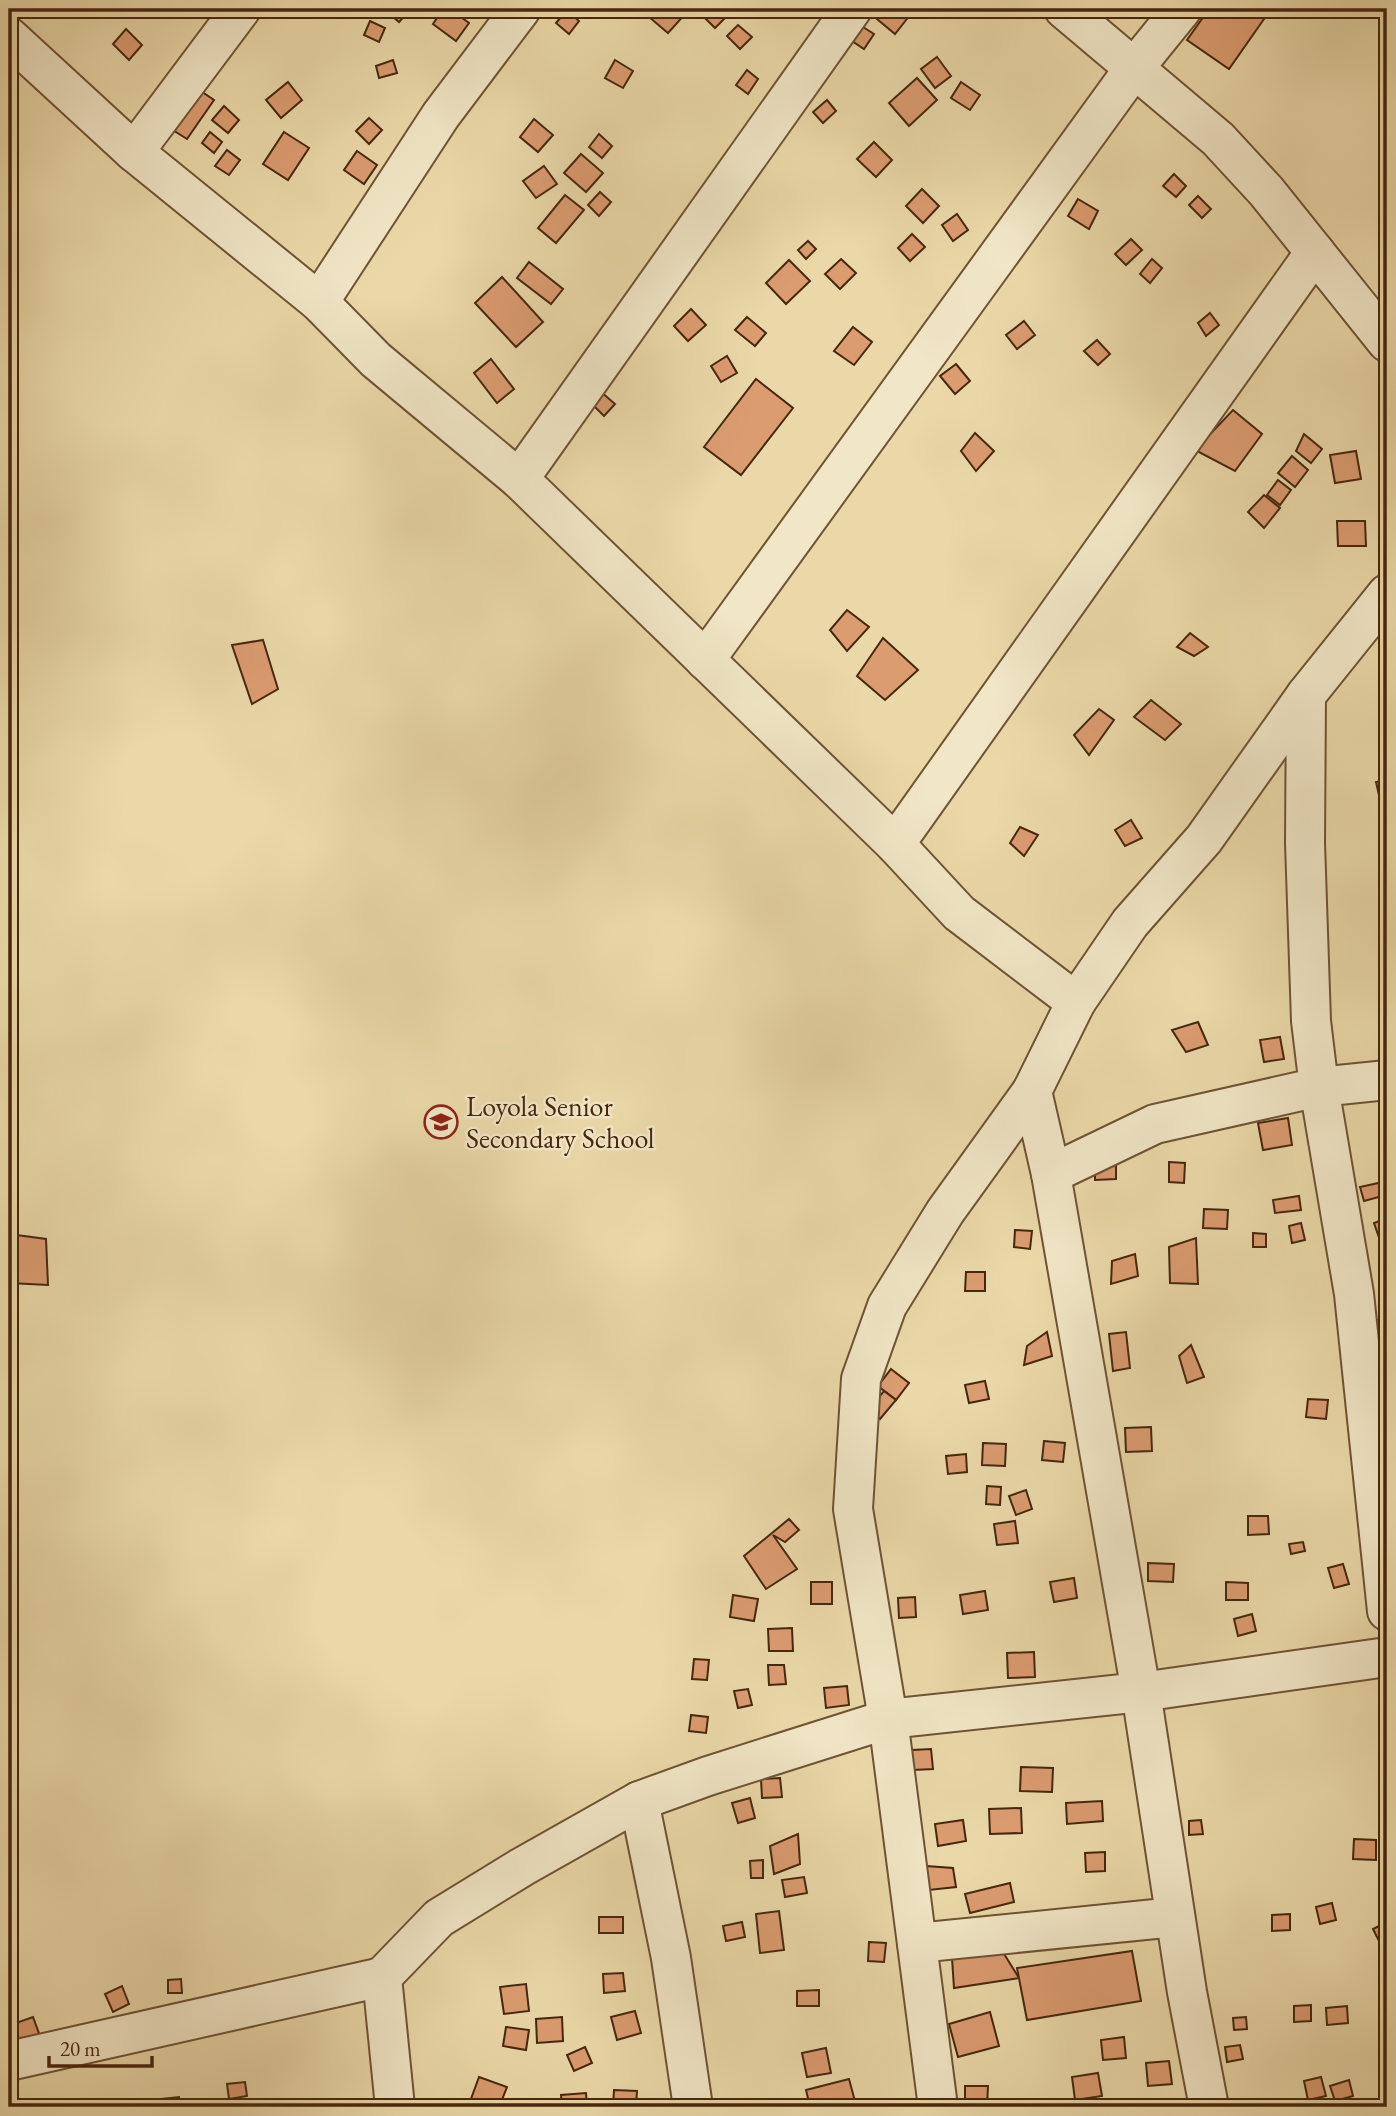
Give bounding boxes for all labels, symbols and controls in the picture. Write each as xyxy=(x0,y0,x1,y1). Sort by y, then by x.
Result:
place label: Loyola Senior Secondary School xyxy=(466,1088,655,1156)
school or university icon: Loyola Senior Secondary School xyxy=(422,1103,460,1141)
scale bar xyxy=(49,2025,152,2069)
text: 20 m xyxy=(60,2035,101,2062)

